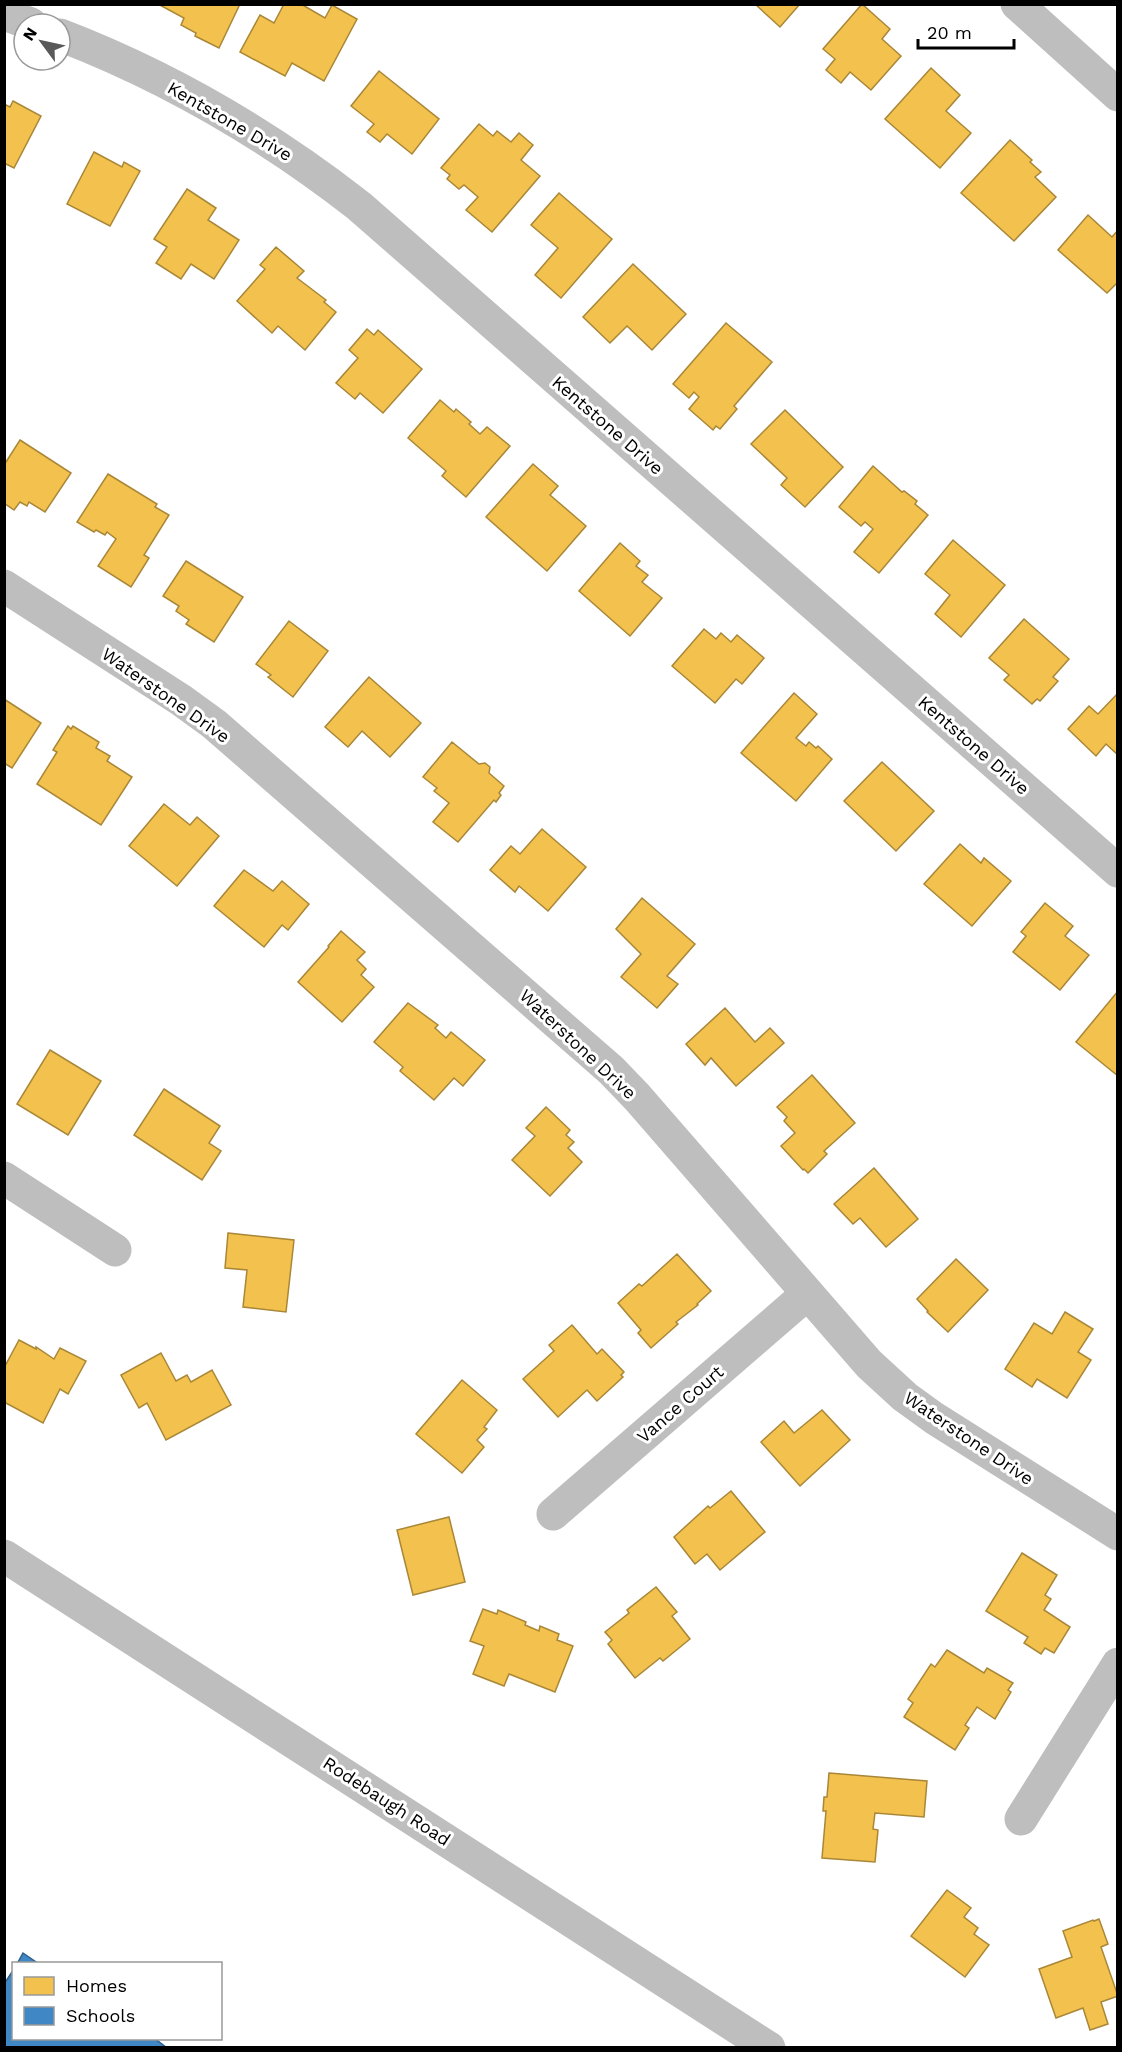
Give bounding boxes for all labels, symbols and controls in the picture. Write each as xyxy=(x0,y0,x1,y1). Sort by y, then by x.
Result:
north arrow xyxy=(12,12,72,72)
scale bar xyxy=(918,12,1014,50)
text: 20 m xyxy=(927,22,972,43)
text: N xyxy=(19,24,41,44)
street label: Kentstone Drive xyxy=(164,77,296,165)
street label: Kentstone Drive xyxy=(548,371,668,479)
street label: Waterstone Drive xyxy=(98,643,234,747)
street label: Kentstone Drive xyxy=(914,691,1034,799)
street label: Waterstone Drive xyxy=(515,985,641,1103)
street label: Vance Court xyxy=(633,1361,728,1447)
street label: Waterstone Drive xyxy=(900,1387,1038,1489)
street label: Rodebaugh Road xyxy=(319,1752,455,1850)
legend xyxy=(12,1962,222,2040)
text: Homes xyxy=(66,1975,127,1996)
text: Schools xyxy=(66,2005,135,2026)

